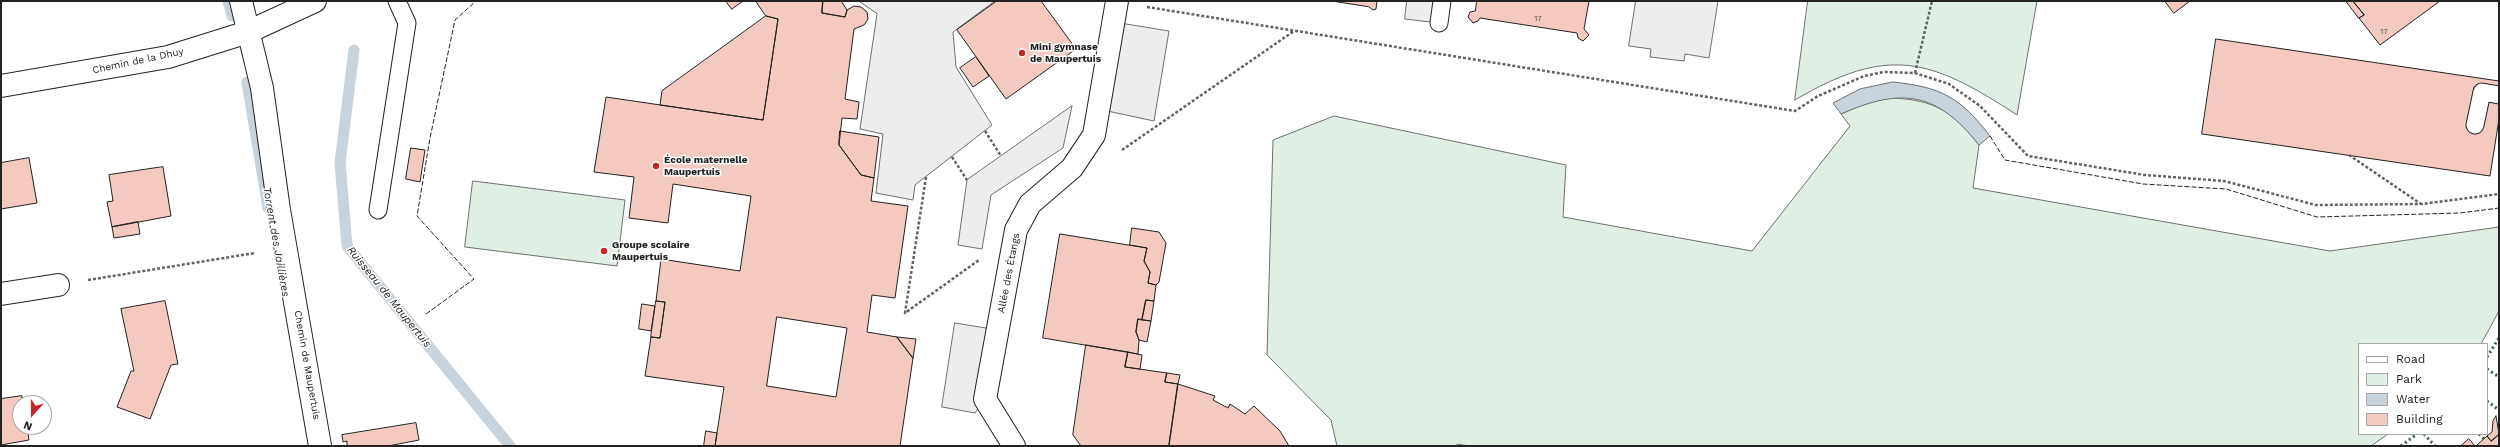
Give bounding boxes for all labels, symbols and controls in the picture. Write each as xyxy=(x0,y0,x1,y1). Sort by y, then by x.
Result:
house number: 17 xyxy=(1534,14,1542,24)
house number: 17 xyxy=(2380,27,2388,37)
place label: Mini gymnase de Maupertuis xyxy=(1030,41,1101,64)
street label: Chemin de la Dhuy xyxy=(91,45,185,77)
marker: Mini gymnase de Maupertuis xyxy=(1017,48,1027,58)
place label: École maternelle Maupertuis xyxy=(664,154,748,178)
marker: École maternelle Maupertuis xyxy=(651,161,661,171)
water label: Torrent des Jaillières xyxy=(260,186,292,298)
street label: Allée des Étangs xyxy=(995,232,1023,314)
place label: Groupe scolaire Maupertuis xyxy=(612,239,690,262)
water label: Ruisseau de Maupertuis xyxy=(344,244,434,350)
marker: Groupe scolaire Maupertuis xyxy=(599,246,609,256)
street label: Chemin de Maupertuis xyxy=(291,310,323,420)
legend xyxy=(2358,343,2488,435)
text: Road xyxy=(2396,352,2425,366)
text: Park xyxy=(2396,372,2422,386)
text: Water xyxy=(2396,392,2430,406)
north arrow xyxy=(12,395,52,435)
text: Building xyxy=(2396,412,2443,426)
text: N xyxy=(22,418,34,433)

